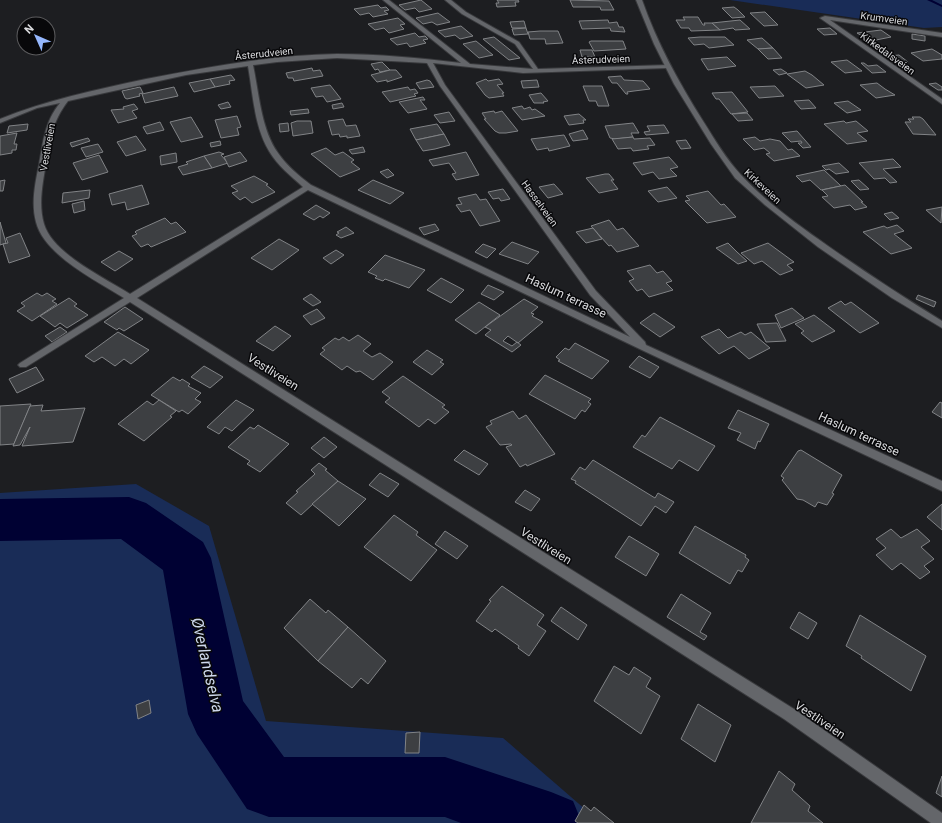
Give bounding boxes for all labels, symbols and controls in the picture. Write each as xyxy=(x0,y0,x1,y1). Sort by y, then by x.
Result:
street label: Krumveien xyxy=(860,10,908,27)
north arrow xyxy=(16,16,56,56)
text: N xyxy=(22,22,37,37)
street label: Kirkedalsveien xyxy=(858,30,917,77)
street label: Åsterudveien xyxy=(234,43,294,62)
street label: Åsterudveien xyxy=(572,51,630,66)
street label: Vestliveien xyxy=(38,122,57,172)
street label: Kirkeveien xyxy=(742,167,783,206)
street label: Hasselveien xyxy=(519,178,560,228)
street label: Haslum terrasse xyxy=(523,271,609,321)
street label: Vestliveien xyxy=(245,351,301,393)
street label: Haslum terrasse xyxy=(816,409,902,459)
street label: Vestliveien xyxy=(518,525,574,567)
water label: Øverlandselva xyxy=(187,616,228,714)
street label: Vestliveien xyxy=(792,698,848,742)

